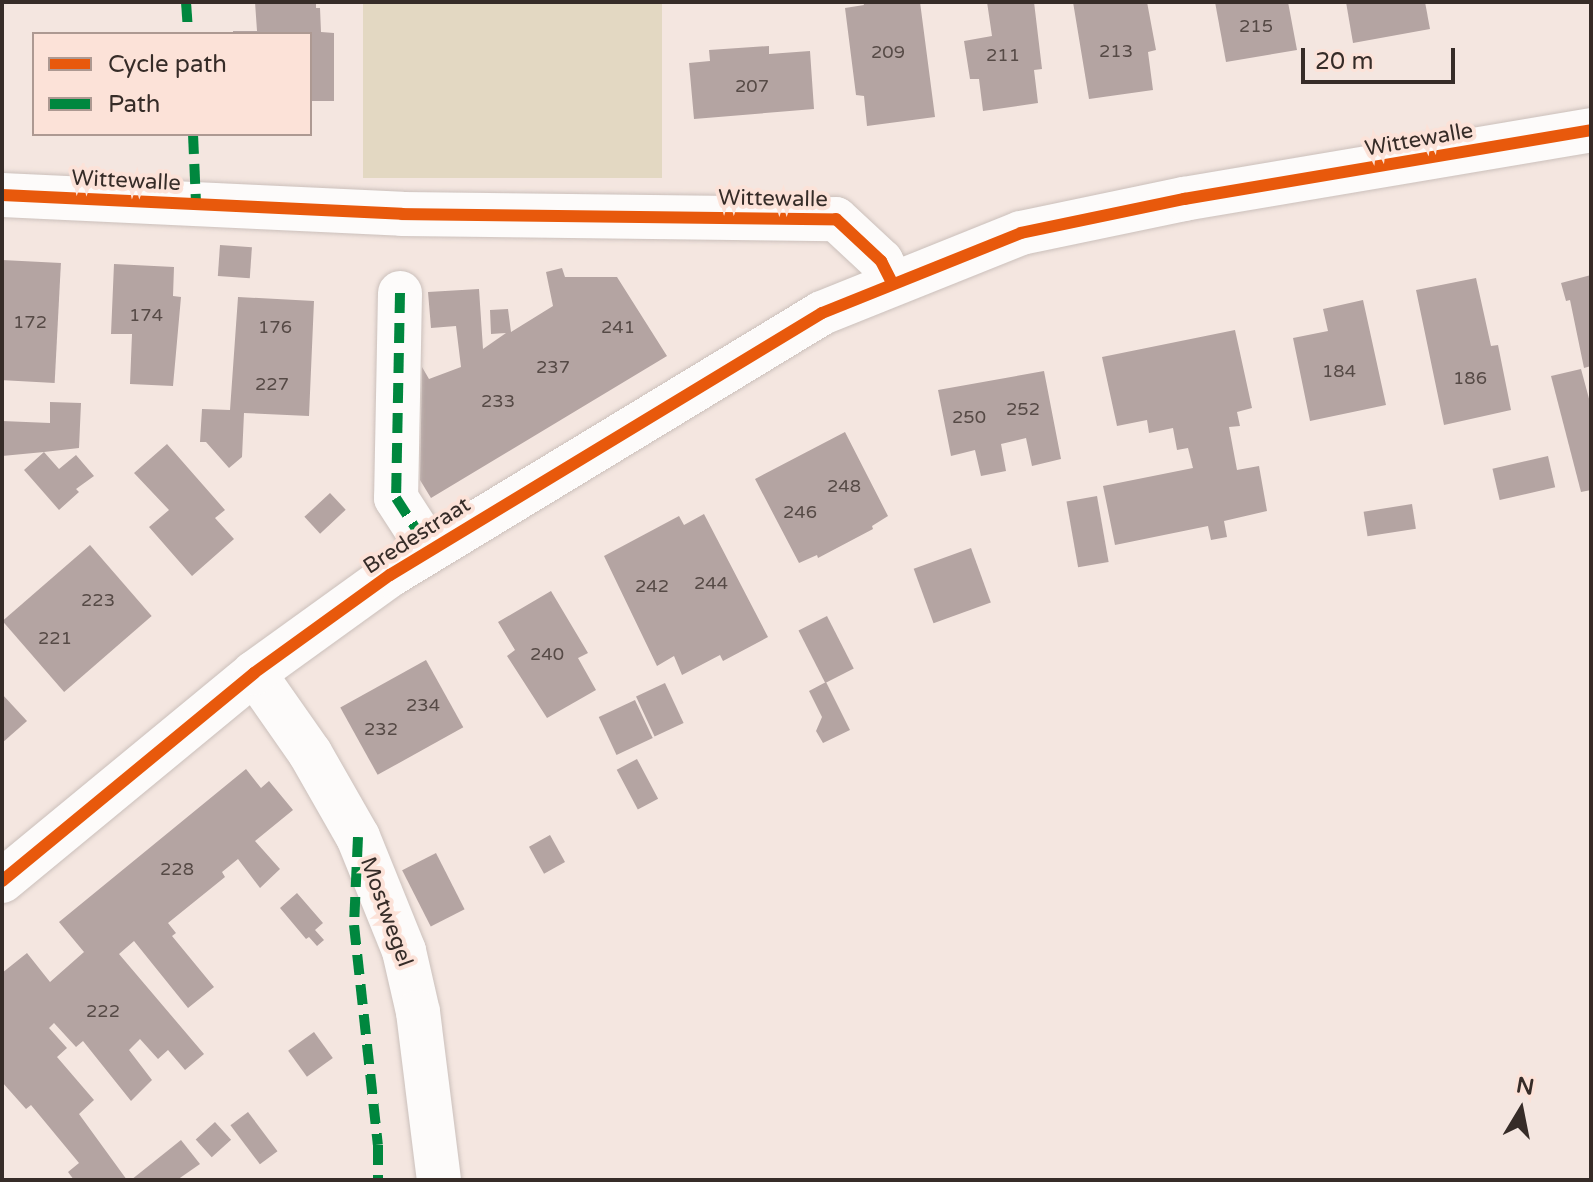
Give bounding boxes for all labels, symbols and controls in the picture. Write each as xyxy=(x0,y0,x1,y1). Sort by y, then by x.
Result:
house number: 215 xyxy=(1239,15,1273,37)
legend xyxy=(32,32,312,136)
scale bar xyxy=(1305,32,1459,82)
house number: 213 xyxy=(1099,40,1133,62)
house number: 209 xyxy=(871,41,905,63)
house number: 211 xyxy=(986,44,1020,66)
text: 20 m xyxy=(1315,47,1373,76)
text: Cycle path xyxy=(108,50,227,79)
house number: 207 xyxy=(735,75,769,97)
text: Path xyxy=(108,90,161,119)
street label: Wittewalle xyxy=(1363,117,1475,163)
street label: Wittewalle xyxy=(71,165,181,197)
street label: Wittewalle xyxy=(718,185,828,213)
house number: 174 xyxy=(129,304,163,326)
house number: 172 xyxy=(13,311,47,333)
house number: 176 xyxy=(258,316,292,338)
house number: 241 xyxy=(601,316,635,338)
house number: 237 xyxy=(536,356,570,378)
house number: 184 xyxy=(1322,360,1356,382)
house number: 186 xyxy=(1453,367,1487,389)
house number: 227 xyxy=(255,373,289,395)
house number: 233 xyxy=(481,390,515,412)
house number: 252 xyxy=(1006,398,1040,420)
house number: 250 xyxy=(952,406,986,428)
house number: 248 xyxy=(827,475,861,497)
street label: Bredestraat xyxy=(359,492,475,580)
house number: 246 xyxy=(783,501,817,523)
house number: 244 xyxy=(694,572,728,594)
house number: 242 xyxy=(635,575,669,597)
house number: 223 xyxy=(81,589,115,611)
house number: 221 xyxy=(38,627,72,649)
house number: 240 xyxy=(530,643,564,665)
house number: 234 xyxy=(406,694,440,716)
house number: 232 xyxy=(364,718,398,740)
street label: Mostwegel xyxy=(354,854,418,970)
house number: 228 xyxy=(160,858,194,880)
house number: 222 xyxy=(86,1000,120,1022)
north arrow xyxy=(1481,1070,1561,1150)
text: N xyxy=(1514,1072,1536,1101)

